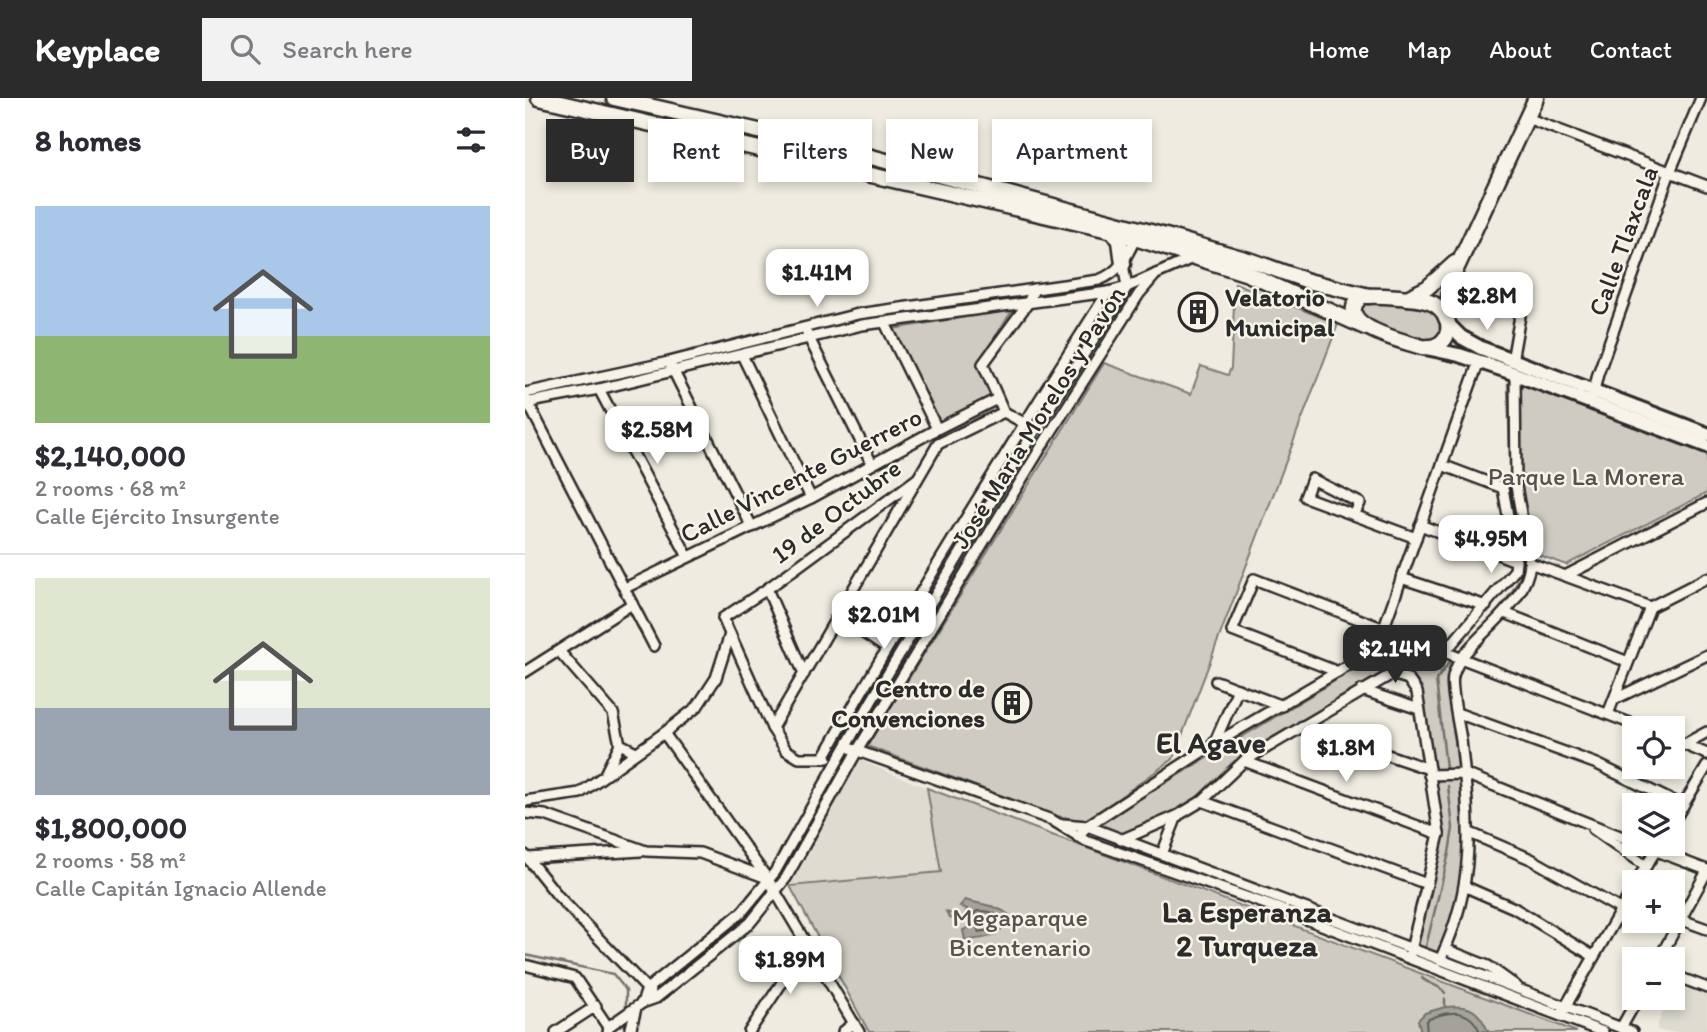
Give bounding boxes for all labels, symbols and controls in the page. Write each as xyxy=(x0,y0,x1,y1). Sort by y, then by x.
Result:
search box xyxy=(202,18,692,81)
text: Keyplace xyxy=(35,30,160,69)
icon: search xyxy=(226,30,264,68)
text: Search here xyxy=(282,33,413,65)
text: Home xyxy=(1309,35,1369,64)
text: Map xyxy=(1407,35,1451,64)
text: About xyxy=(1489,35,1552,64)
text: Contact xyxy=(1590,35,1672,64)
chip: Buy xyxy=(546,119,634,182)
chip: Rent xyxy=(648,119,744,182)
chip: Filters xyxy=(758,119,872,182)
chip: New xyxy=(886,119,978,182)
chip: Apartment xyxy=(992,119,1152,182)
icon: filters xyxy=(452,121,490,159)
text: 8 homes xyxy=(35,122,142,159)
street label: Calle Tlaxcala xyxy=(1581,162,1665,320)
pin: $1.41M xyxy=(760,250,874,309)
icon: home xyxy=(200,251,326,377)
text: $1.41M xyxy=(782,258,852,286)
pin: $2.8M xyxy=(1438,272,1536,332)
street label: José María Morelos y Pavón xyxy=(944,280,1132,554)
place label: Velatorio Municipal xyxy=(1225,281,1335,343)
text: $2.8M xyxy=(1457,281,1517,309)
building icon: Velatorio Municipal xyxy=(1177,291,1219,333)
street label: Calle Vincente Guerrero xyxy=(675,400,927,550)
pin: $2.58M xyxy=(600,406,714,466)
text: $2.58M xyxy=(621,415,693,443)
text: $2,140,000 xyxy=(35,437,186,474)
street label: 19 de Octubre xyxy=(765,452,907,570)
park label: Parque La Morera xyxy=(1488,460,1685,492)
text: 2 rooms · 68 m² xyxy=(35,474,186,502)
text: Calle Ejército Insurgente xyxy=(35,502,280,530)
pin: $4.95M xyxy=(1434,516,1548,575)
text: $4.95M xyxy=(1454,524,1528,552)
pin: $2.01M xyxy=(827,592,941,651)
text: $2.01M xyxy=(848,600,920,628)
icon: home xyxy=(200,623,326,749)
pin: $2.14M xyxy=(1338,626,1452,685)
text: $2.14M xyxy=(1359,634,1431,662)
place label: Centro de Convenciones xyxy=(831,672,985,734)
building icon: Centro de Convenciones xyxy=(991,682,1033,724)
map controls xyxy=(1622,716,1685,1010)
button: locate xyxy=(1622,716,1685,779)
district label: El Agave xyxy=(1156,724,1266,761)
pin: $1.8M xyxy=(1297,724,1395,784)
text: $1.8M xyxy=(1317,733,1375,761)
button: layers xyxy=(1622,793,1685,856)
text: $1,800,000 xyxy=(35,809,187,846)
text: 2 rooms · 58 m² xyxy=(35,846,186,874)
button: + xyxy=(1622,870,1685,933)
text: Calle Capitán Ignacio Allende xyxy=(35,874,327,902)
district label: La Esperanza 2 Turqueza xyxy=(1162,893,1332,964)
park label: Megaparque Bicentenario xyxy=(949,901,1091,963)
pin: $1.89M xyxy=(733,936,847,996)
text: $1.89M xyxy=(755,945,825,973)
button: − xyxy=(1622,947,1685,1010)

